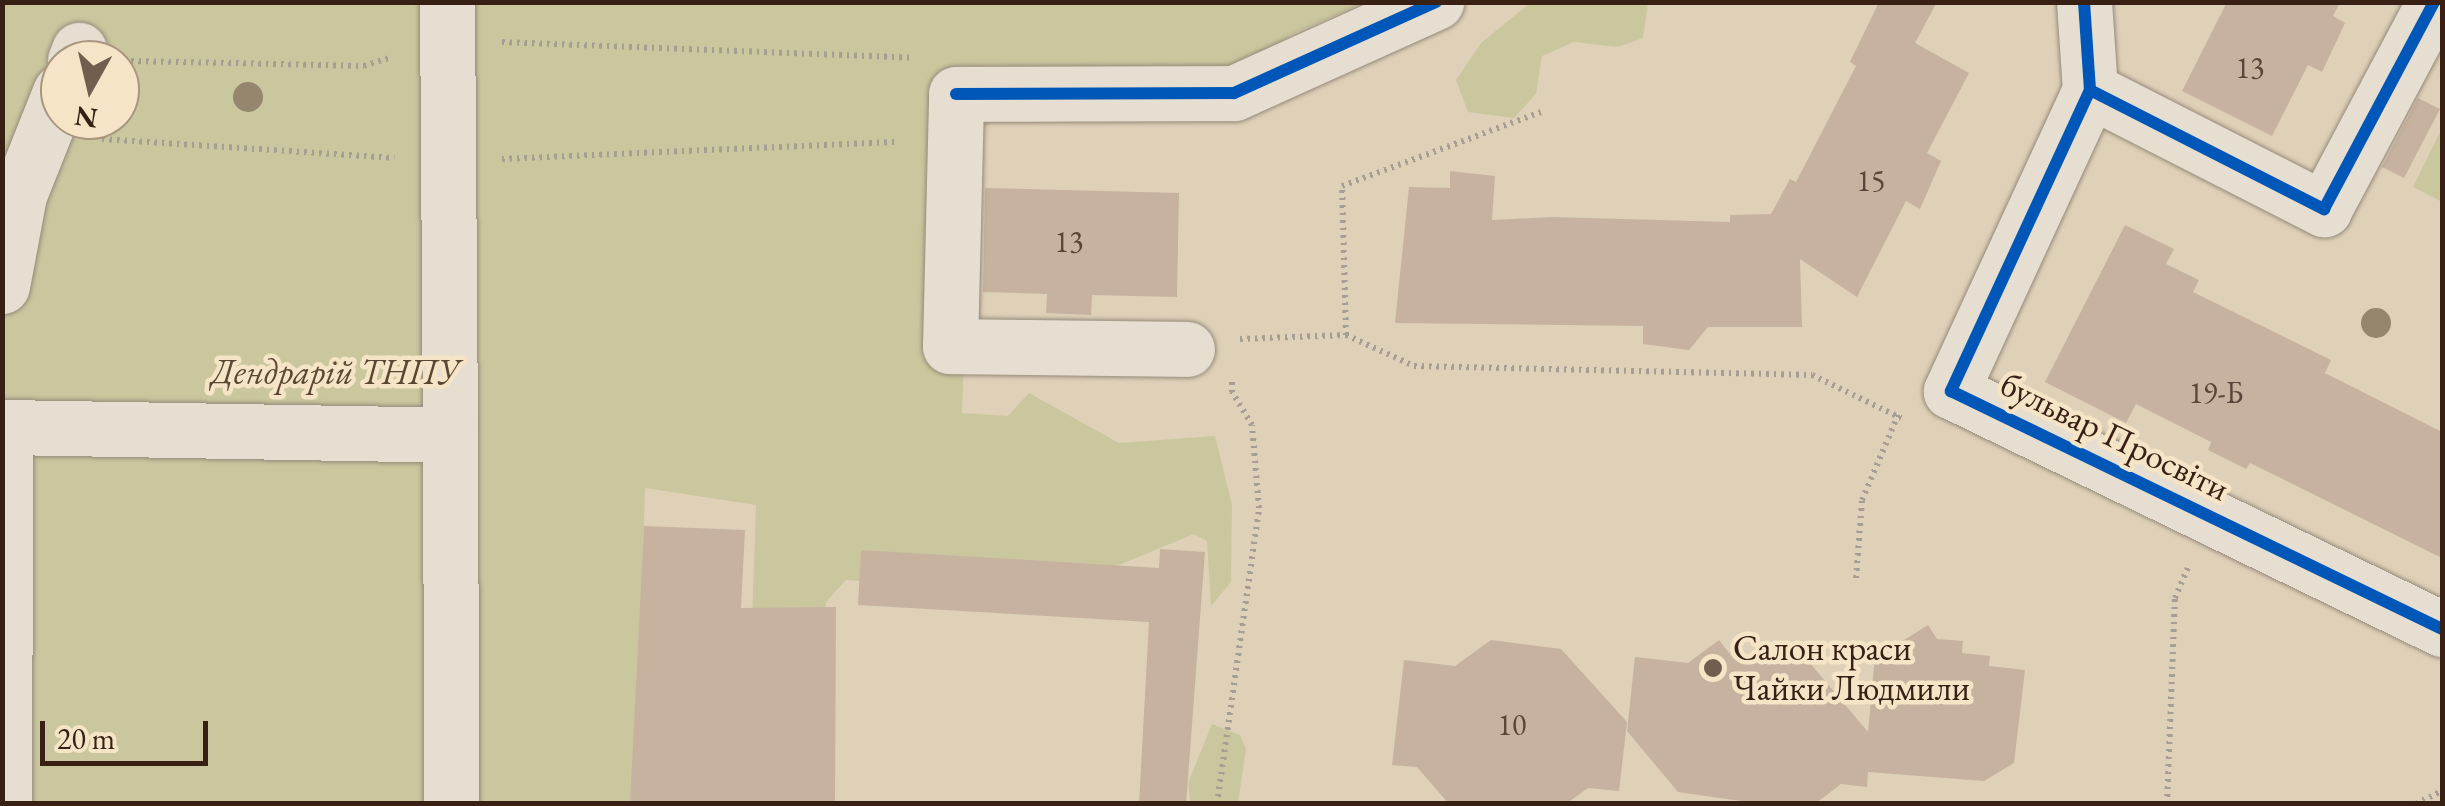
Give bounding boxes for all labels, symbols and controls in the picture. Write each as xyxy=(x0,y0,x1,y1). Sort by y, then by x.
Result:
north arrow xyxy=(40,40,140,140)
house number: 13 xyxy=(2236,50,2264,86)
text: N xyxy=(72,98,100,137)
house number: 15 xyxy=(1857,163,1885,199)
house number: 13 xyxy=(1055,224,1083,260)
park label: Дендрарій ТНПУ xyxy=(211,351,459,393)
street label: бульвар Просвіти xyxy=(1994,363,2236,509)
house number: 19-Б xyxy=(2189,375,2243,411)
place label: Салон краси Чайки Людмили xyxy=(1733,627,1970,709)
marker: Салон краси Чайки Людмили xyxy=(1702,657,1724,679)
scale bar xyxy=(45,701,212,763)
house number: 10 xyxy=(1498,707,1526,743)
text: 20 m xyxy=(57,719,115,758)

